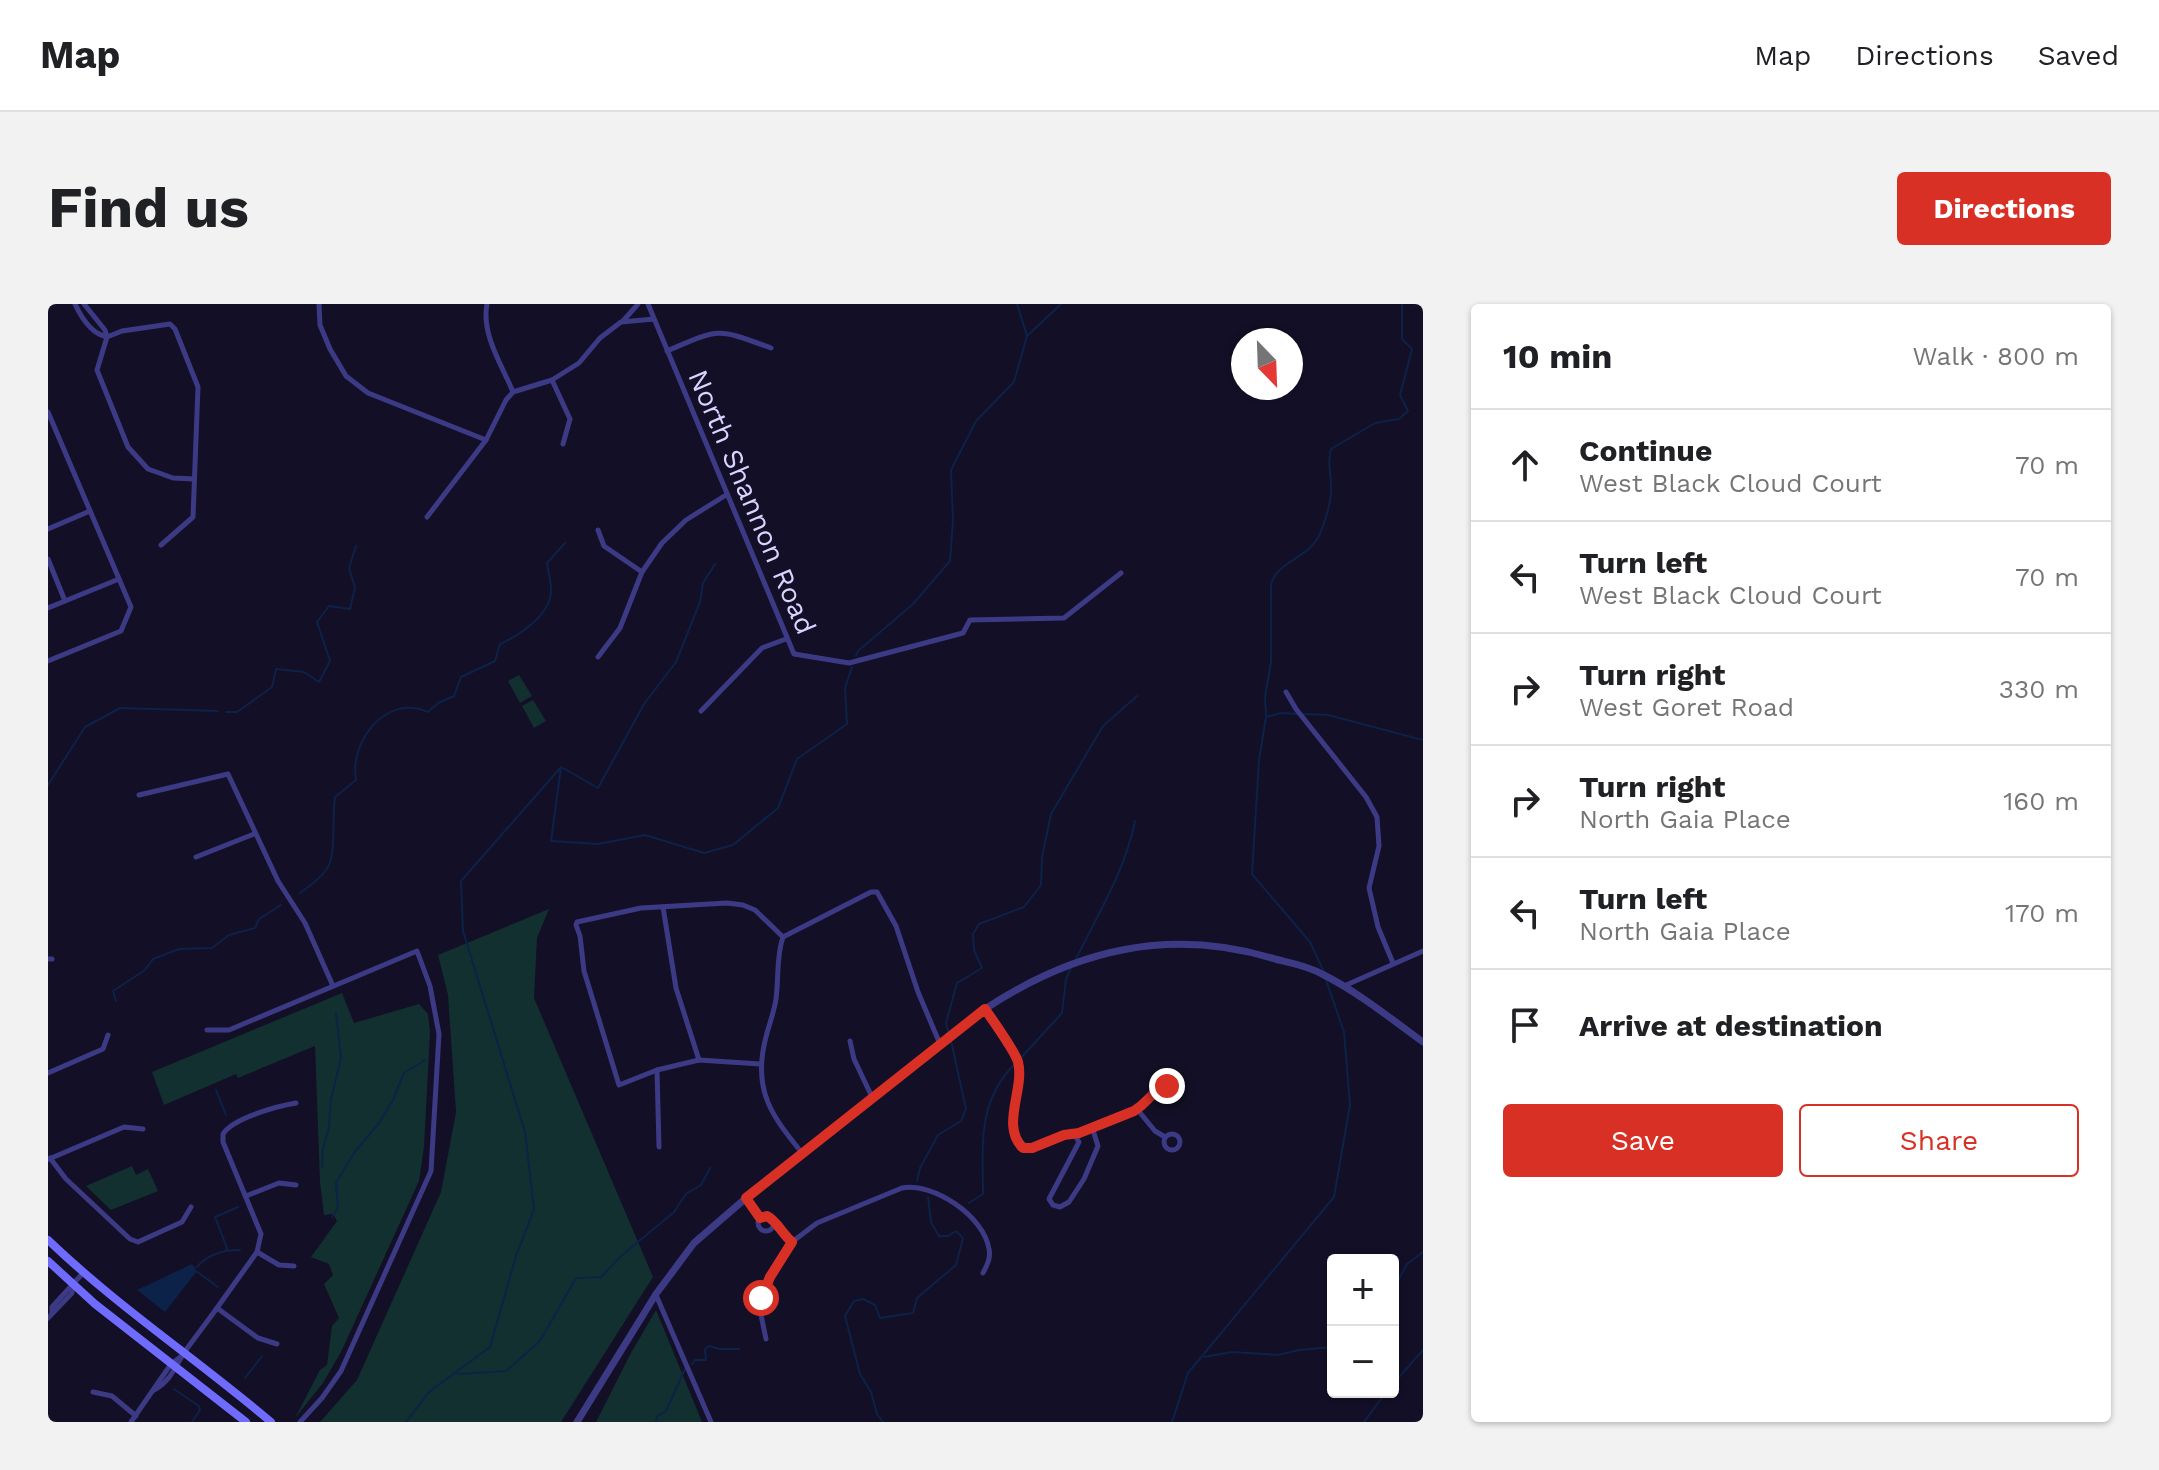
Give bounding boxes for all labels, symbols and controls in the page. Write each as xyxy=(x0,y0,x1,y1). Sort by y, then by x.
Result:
text: Map xyxy=(40,33,120,77)
text: Map xyxy=(1754,39,1811,72)
text: Directions xyxy=(1855,39,1994,72)
text: Saved xyxy=(2038,39,2119,72)
button: Directions xyxy=(1897,172,2111,245)
text: Find us xyxy=(48,175,249,241)
north arrow xyxy=(1231,328,1303,400)
text: 10 min xyxy=(1503,336,1612,376)
text: Walk · 800 m xyxy=(1913,341,2079,371)
street label: North Shannon Road xyxy=(681,365,823,639)
text: Continue xyxy=(1579,433,1712,468)
icon: ahead xyxy=(1503,443,1547,487)
text: 70 m xyxy=(2015,450,2079,480)
text: West Black Cloud Court xyxy=(1579,468,1882,498)
text: Turn left xyxy=(1579,545,1707,580)
icon: left xyxy=(1503,555,1547,599)
text: 70 m xyxy=(2015,562,2079,592)
text: West Black Cloud Court xyxy=(1579,580,1882,610)
text: Turn right xyxy=(1579,657,1725,692)
icon: right xyxy=(1503,667,1547,711)
text: 330 m xyxy=(1999,674,2079,704)
text: West Goret Road xyxy=(1579,692,1794,722)
text: Turn right xyxy=(1579,769,1725,804)
icon: right xyxy=(1503,779,1547,823)
text: 160 m xyxy=(2003,786,2079,816)
text: North Gaia Place xyxy=(1579,804,1791,834)
text: Turn left xyxy=(1579,881,1707,916)
icon: left xyxy=(1503,891,1547,935)
text: 170 m xyxy=(2005,898,2079,928)
text: North Gaia Place xyxy=(1579,916,1791,946)
icon: arrive xyxy=(1503,1003,1547,1047)
text: Arrive at destination xyxy=(1579,1008,1883,1043)
route end xyxy=(1149,1068,1185,1104)
button: Save xyxy=(1503,1104,1783,1177)
button: Share xyxy=(1799,1104,2079,1177)
map controls xyxy=(1327,1254,1399,1398)
button: + xyxy=(1327,1254,1399,1326)
route start xyxy=(743,1280,779,1316)
button: − xyxy=(1327,1326,1399,1398)

